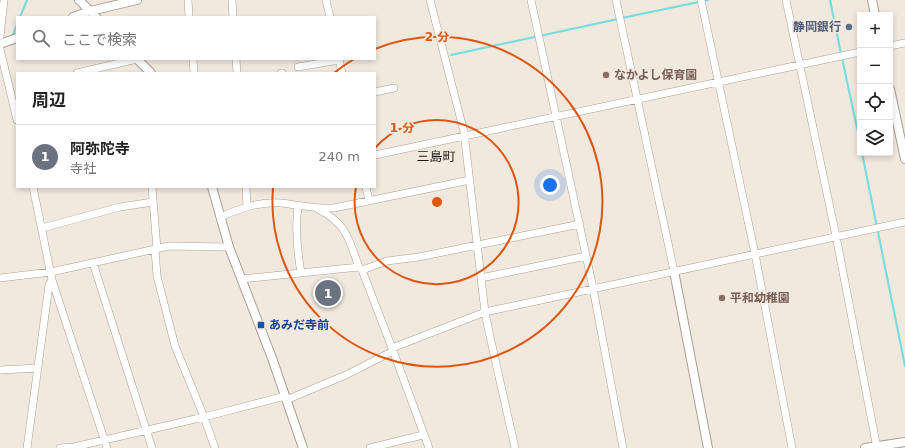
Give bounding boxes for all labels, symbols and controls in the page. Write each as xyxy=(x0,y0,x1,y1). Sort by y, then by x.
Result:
map controls xyxy=(857,12,893,156)
button: + xyxy=(857,12,893,48)
search box xyxy=(16,16,376,60)
place label: 静岡銀行 xyxy=(793,20,841,34)
marker: 静岡銀行 xyxy=(844,22,854,32)
icon: search xyxy=(30,27,52,49)
text: 2 分 xyxy=(425,30,449,44)
text: ここで検索 xyxy=(62,31,137,49)
button: − xyxy=(857,48,893,84)
place label: なかよし保育園 xyxy=(614,68,697,82)
marker: なかよし保育園 xyxy=(601,70,611,80)
button: locate xyxy=(857,84,893,120)
text: 周辺 xyxy=(32,90,66,110)
button: layers xyxy=(857,120,893,156)
text: 1 分 xyxy=(390,121,414,135)
text: 阿弥陀寺 xyxy=(70,140,130,158)
text: 1 xyxy=(40,149,50,164)
text: 240 m xyxy=(318,149,360,164)
district label: 三島町 xyxy=(416,149,456,164)
text: 寺社 xyxy=(70,161,96,176)
your location xyxy=(540,175,560,195)
centre of rings xyxy=(430,195,444,209)
pin: 1 xyxy=(315,278,341,308)
place label: 平和幼稚園 xyxy=(730,291,790,305)
marker: 平和幼稚園 xyxy=(717,293,727,303)
place label: あみだ寺前 xyxy=(269,318,329,332)
marker: あみだ寺前 xyxy=(256,320,266,330)

